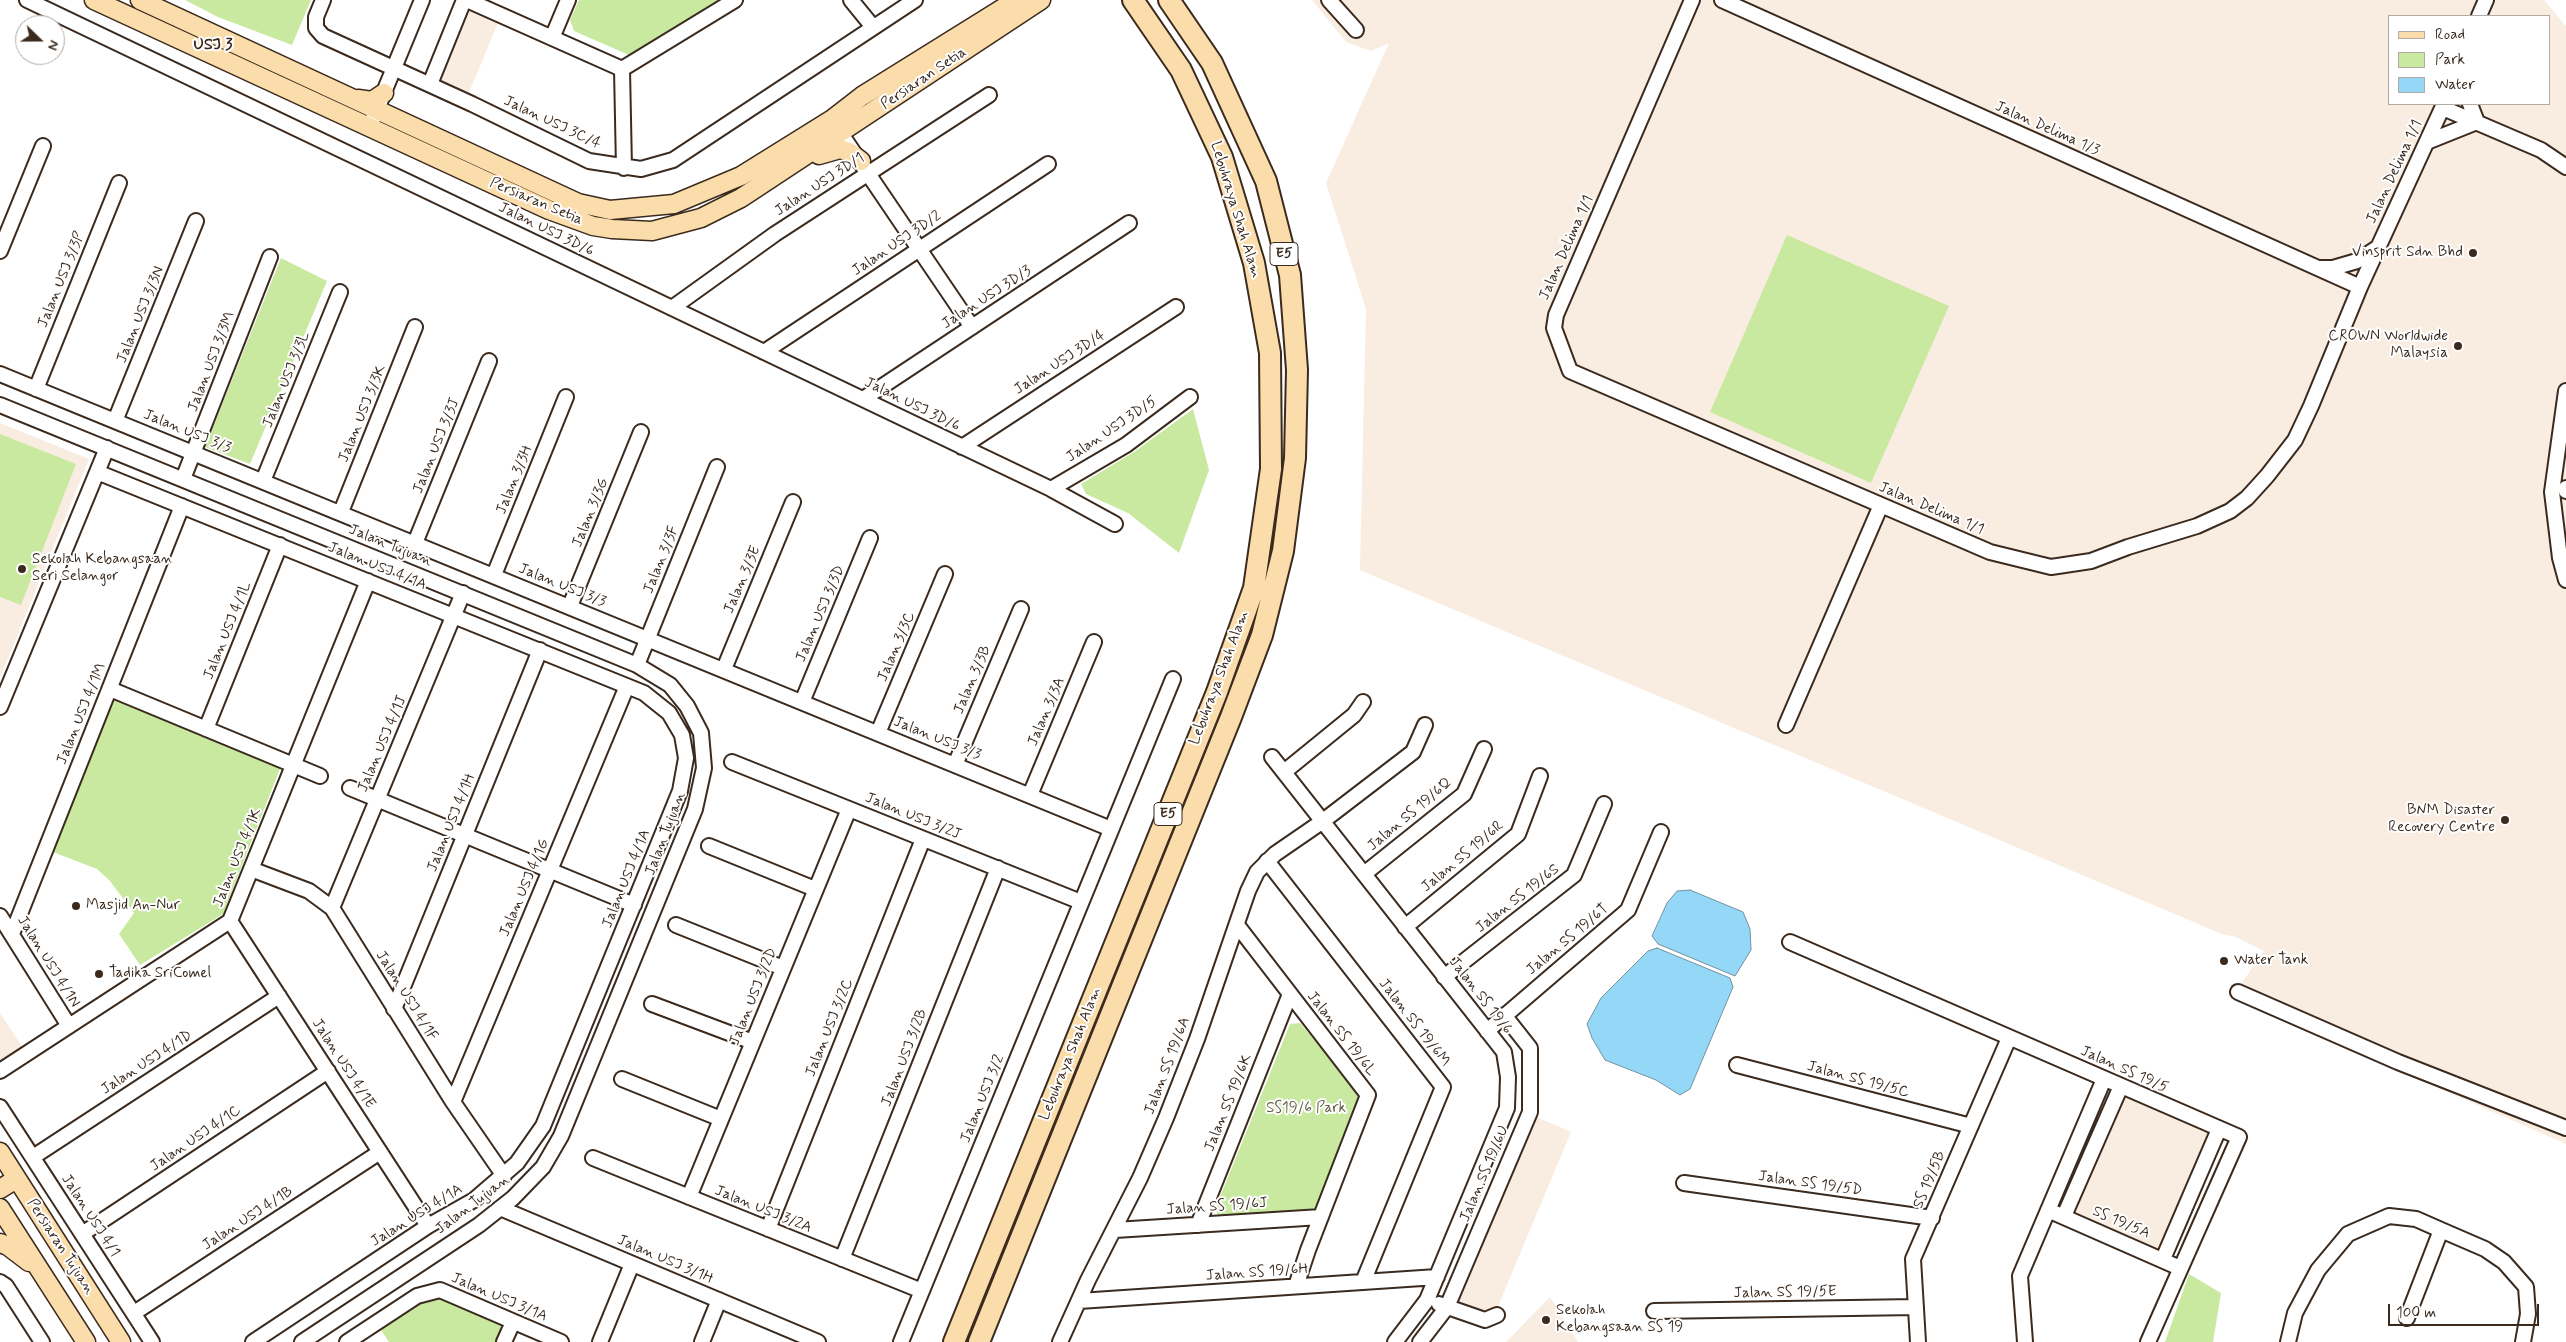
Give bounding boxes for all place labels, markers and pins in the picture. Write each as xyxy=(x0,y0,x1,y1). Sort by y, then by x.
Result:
place label: Vinsprit Sdn Bhd xyxy=(2352,244,2463,262)
marker: Vinsprit Sdn Bhd xyxy=(2467,247,2479,259)
place label: CROWN Worldwide Malaysia xyxy=(2328,328,2448,363)
marker: CROWN Worldwide Malaysia xyxy=(2452,340,2464,352)
place label: Sekolah Kebangsaan Seri Selangor xyxy=(32,551,173,586)
marker: Sekolah Kebangsaan Seri Selangor xyxy=(16,563,28,575)
place label: BNM Disaster Recovery Centre xyxy=(2388,802,2495,837)
marker: BNM Disaster Recovery Centre xyxy=(2499,814,2511,826)
place label: Masjid An-Nur xyxy=(86,897,180,915)
marker: Masjid An-Nur xyxy=(70,900,82,912)
place label: Water Tank xyxy=(2234,952,2308,970)
marker: Water Tank xyxy=(2218,955,2230,967)
place label: Tadika SriComel xyxy=(109,965,211,983)
marker: Tadika SriComel xyxy=(93,968,105,980)
place label: Sekolah Kebangsaan SS 19 xyxy=(1556,1302,1683,1337)
marker: Sekolah Kebangsaan SS 19 xyxy=(1540,1314,1552,1326)

